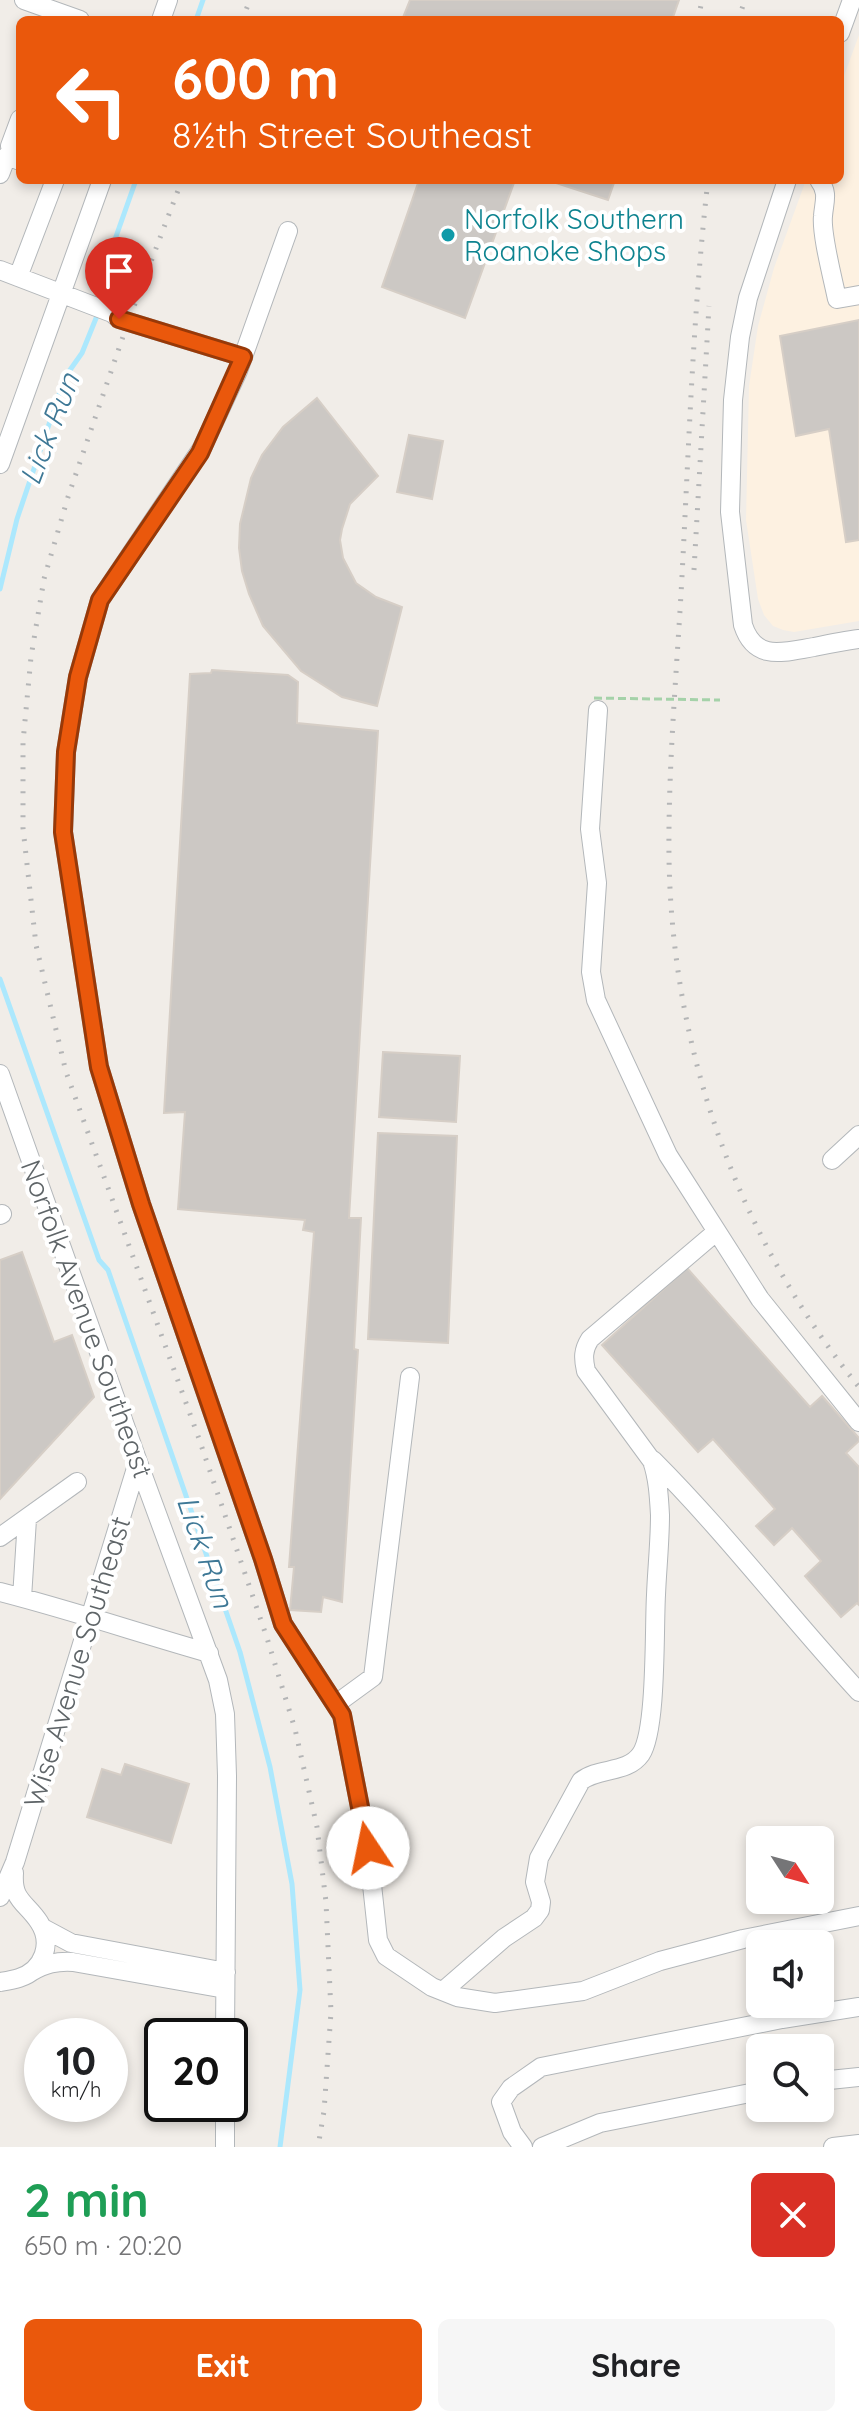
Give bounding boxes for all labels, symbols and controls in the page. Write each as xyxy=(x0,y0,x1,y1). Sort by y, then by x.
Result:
text: 600 m xyxy=(172,43,339,113)
icon: left xyxy=(40,48,144,152)
text: 8½th Street Southeast xyxy=(172,112,533,157)
place label: Norfolk Southern Roanoke Shops xyxy=(464,201,684,268)
marker: Norfolk Southern Roanoke Shops xyxy=(439,226,457,244)
pin xyxy=(85,237,153,319)
icon: arrive xyxy=(97,249,141,293)
water label: Lick Run xyxy=(10,367,88,490)
street label: Norfolk Avenue Southeast xyxy=(14,1155,161,1483)
water label: Lick Run xyxy=(169,1490,243,1613)
street label: Wise Avenue Southeast xyxy=(16,1512,137,1812)
position arrow xyxy=(326,1806,410,1890)
north arrow xyxy=(746,1826,834,1914)
map controls xyxy=(746,1826,834,2122)
button: sound xyxy=(746,1930,834,2018)
speed limit sign: 20 xyxy=(144,2018,248,2122)
button: search xyxy=(746,2034,834,2122)
text: 10 xyxy=(56,2035,96,2085)
text: km/h xyxy=(51,2077,101,2102)
text: 2 min xyxy=(24,2169,149,2229)
button: close xyxy=(751,2173,835,2257)
text: 650 m · 20:20 xyxy=(24,2229,182,2262)
button: Exit xyxy=(24,2319,422,2411)
button: Share xyxy=(438,2319,835,2411)

